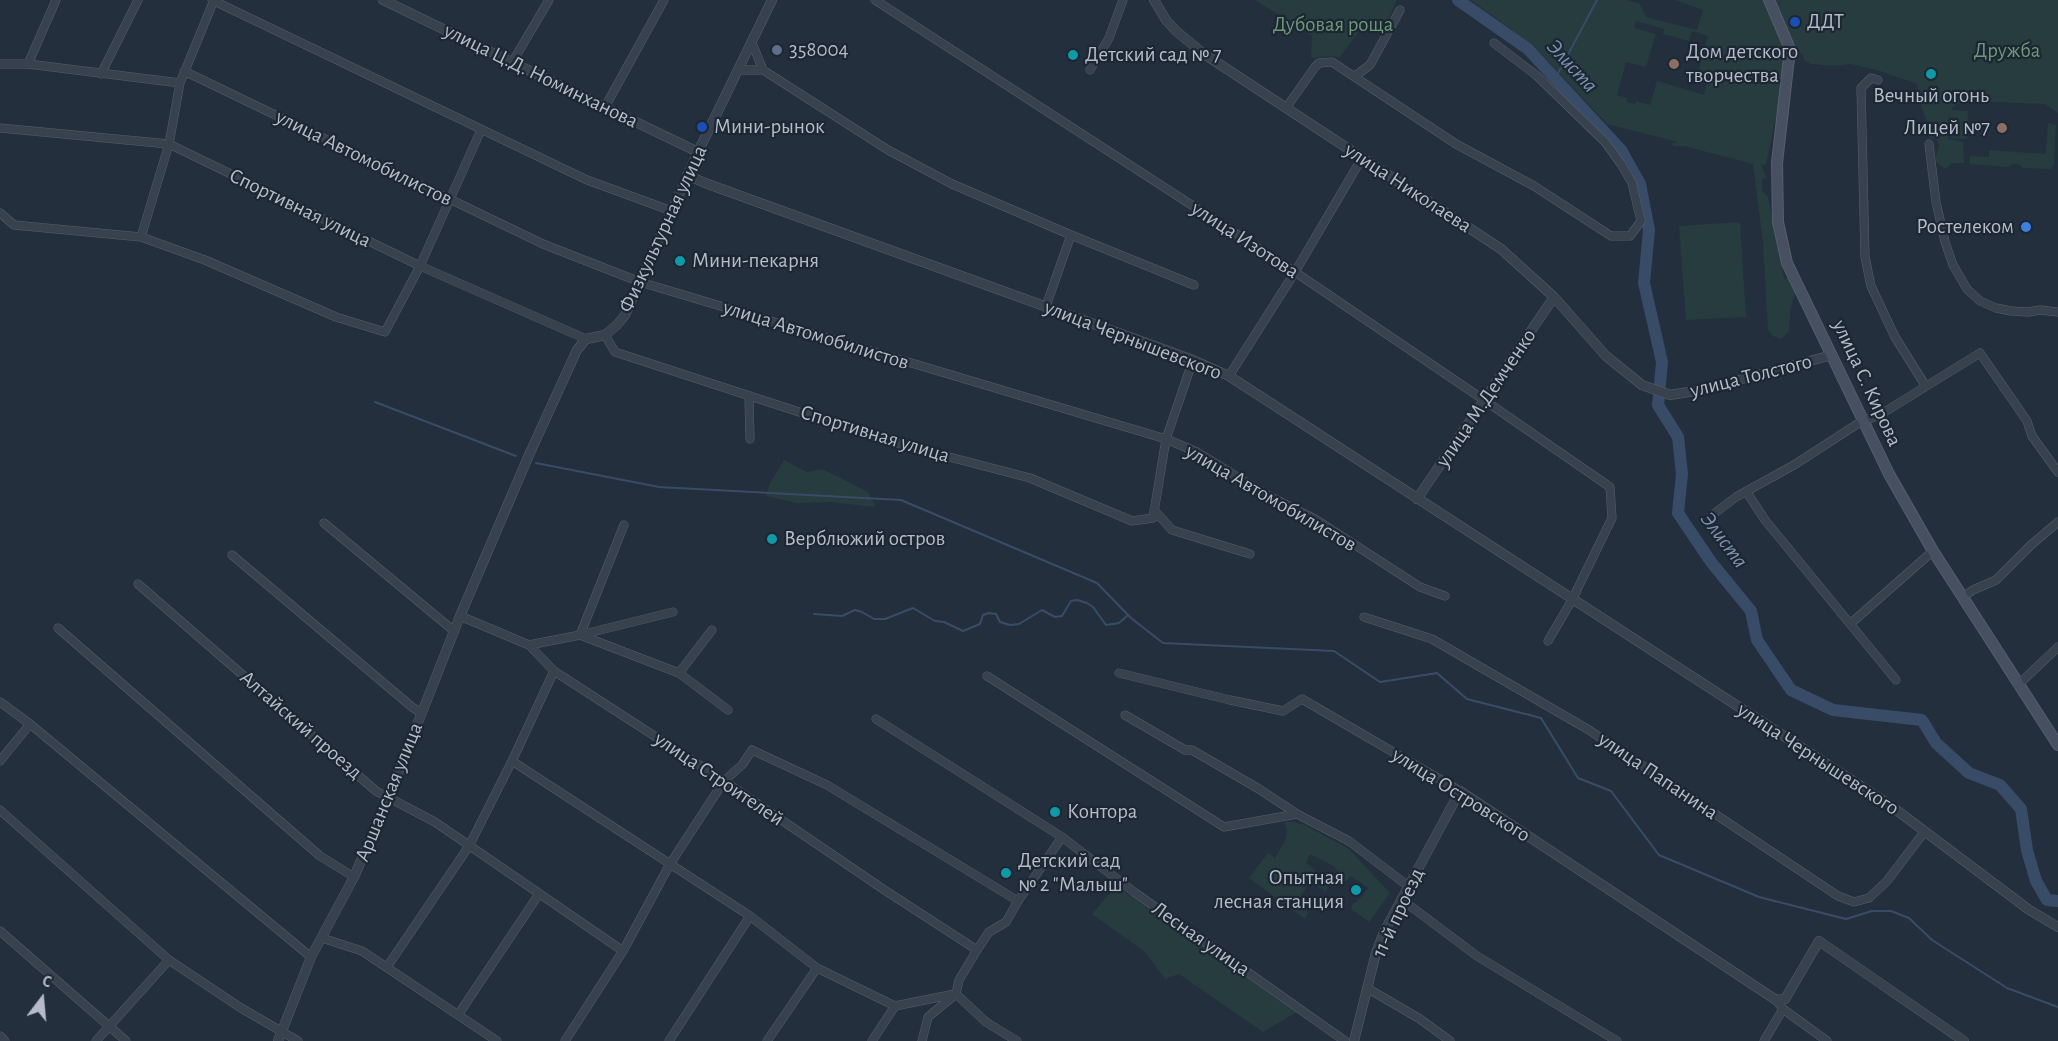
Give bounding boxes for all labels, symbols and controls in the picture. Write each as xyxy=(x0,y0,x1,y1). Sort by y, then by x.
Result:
place label: ДДТ xyxy=(1807,9,1844,35)
park label: Дубовая роща xyxy=(1273,12,1393,38)
marker: ДДТ xyxy=(1788,15,1802,29)
street label: улица Ц.Д. Номинханова xyxy=(440,18,642,134)
water label: Элиста xyxy=(1541,34,1603,98)
place label: 358004 xyxy=(789,37,849,63)
park label: Дружба xyxy=(1974,38,2040,64)
place label: Дом детского творчества xyxy=(1686,39,1798,89)
place label: Детский сад № 7 xyxy=(1085,42,1222,68)
marker: 358004 xyxy=(770,43,784,57)
marker: Детский сад № 7 xyxy=(1066,48,1080,62)
marker: Дом детского творчества xyxy=(1667,57,1681,71)
marker: Вечный огонь xyxy=(1924,67,1938,81)
place label: Вечный огонь xyxy=(1873,83,1989,109)
street label: улица Автомобилистов xyxy=(272,104,456,212)
place label: Мини-рынок xyxy=(714,114,825,140)
place label: Лицей №7 xyxy=(1904,115,1990,141)
marker: Мини-рынок xyxy=(695,120,709,134)
marker: Лицей №7 xyxy=(1995,121,2009,135)
street label: улица Николаева xyxy=(1340,137,1476,239)
street label: Физкультурная улица xyxy=(613,141,713,317)
street label: Спортивная улица xyxy=(225,163,375,253)
street label: улица Изотова xyxy=(1186,196,1304,284)
place label: Ростелеком xyxy=(1916,214,2014,240)
marker: Ростелеком xyxy=(2019,220,2033,234)
place label: Мини-пекарня xyxy=(692,248,819,274)
marker: Мини-пекарня xyxy=(673,254,687,268)
street label: улица Автомобилистов xyxy=(720,295,912,375)
street label: улица Чернышевского xyxy=(1041,295,1225,385)
street label: улица С. Кирова xyxy=(1827,316,1907,450)
street label: улица М.Демченко xyxy=(1430,324,1542,472)
street label: улица Толстого xyxy=(1688,349,1814,403)
street label: Спортивная улица xyxy=(797,399,953,469)
street label: улица Автомобилистов xyxy=(1181,439,1361,557)
water label: Элиста xyxy=(1694,507,1754,573)
place label: Верблюжий остров xyxy=(784,526,945,552)
marker: Верблюжий остров xyxy=(765,532,779,546)
street label: Алтайский проезд xyxy=(235,665,367,785)
street label: улица Чернышевского xyxy=(1732,697,1904,821)
street label: Аршанская улица xyxy=(350,719,428,865)
street label: улица Строителей xyxy=(649,726,789,832)
street label: улица Папанина xyxy=(1593,727,1723,825)
street label: улица Островского xyxy=(1387,742,1535,848)
place label: Контора xyxy=(1067,799,1137,825)
marker: Контора xyxy=(1048,805,1062,819)
place label: Детский сад № 2 "Малыш" xyxy=(1018,848,1128,898)
street label: 11-й проезд xyxy=(1366,864,1430,962)
place label: Опытная лесная станция xyxy=(1214,865,1344,915)
marker: Детский сад № 2 "Малыш" xyxy=(999,866,1013,880)
marker: Опытная лесная станция xyxy=(1349,883,1363,897)
street label: Лесная улица xyxy=(1147,896,1255,982)
north arrow xyxy=(12,969,72,1029)
text: С xyxy=(40,973,53,991)

